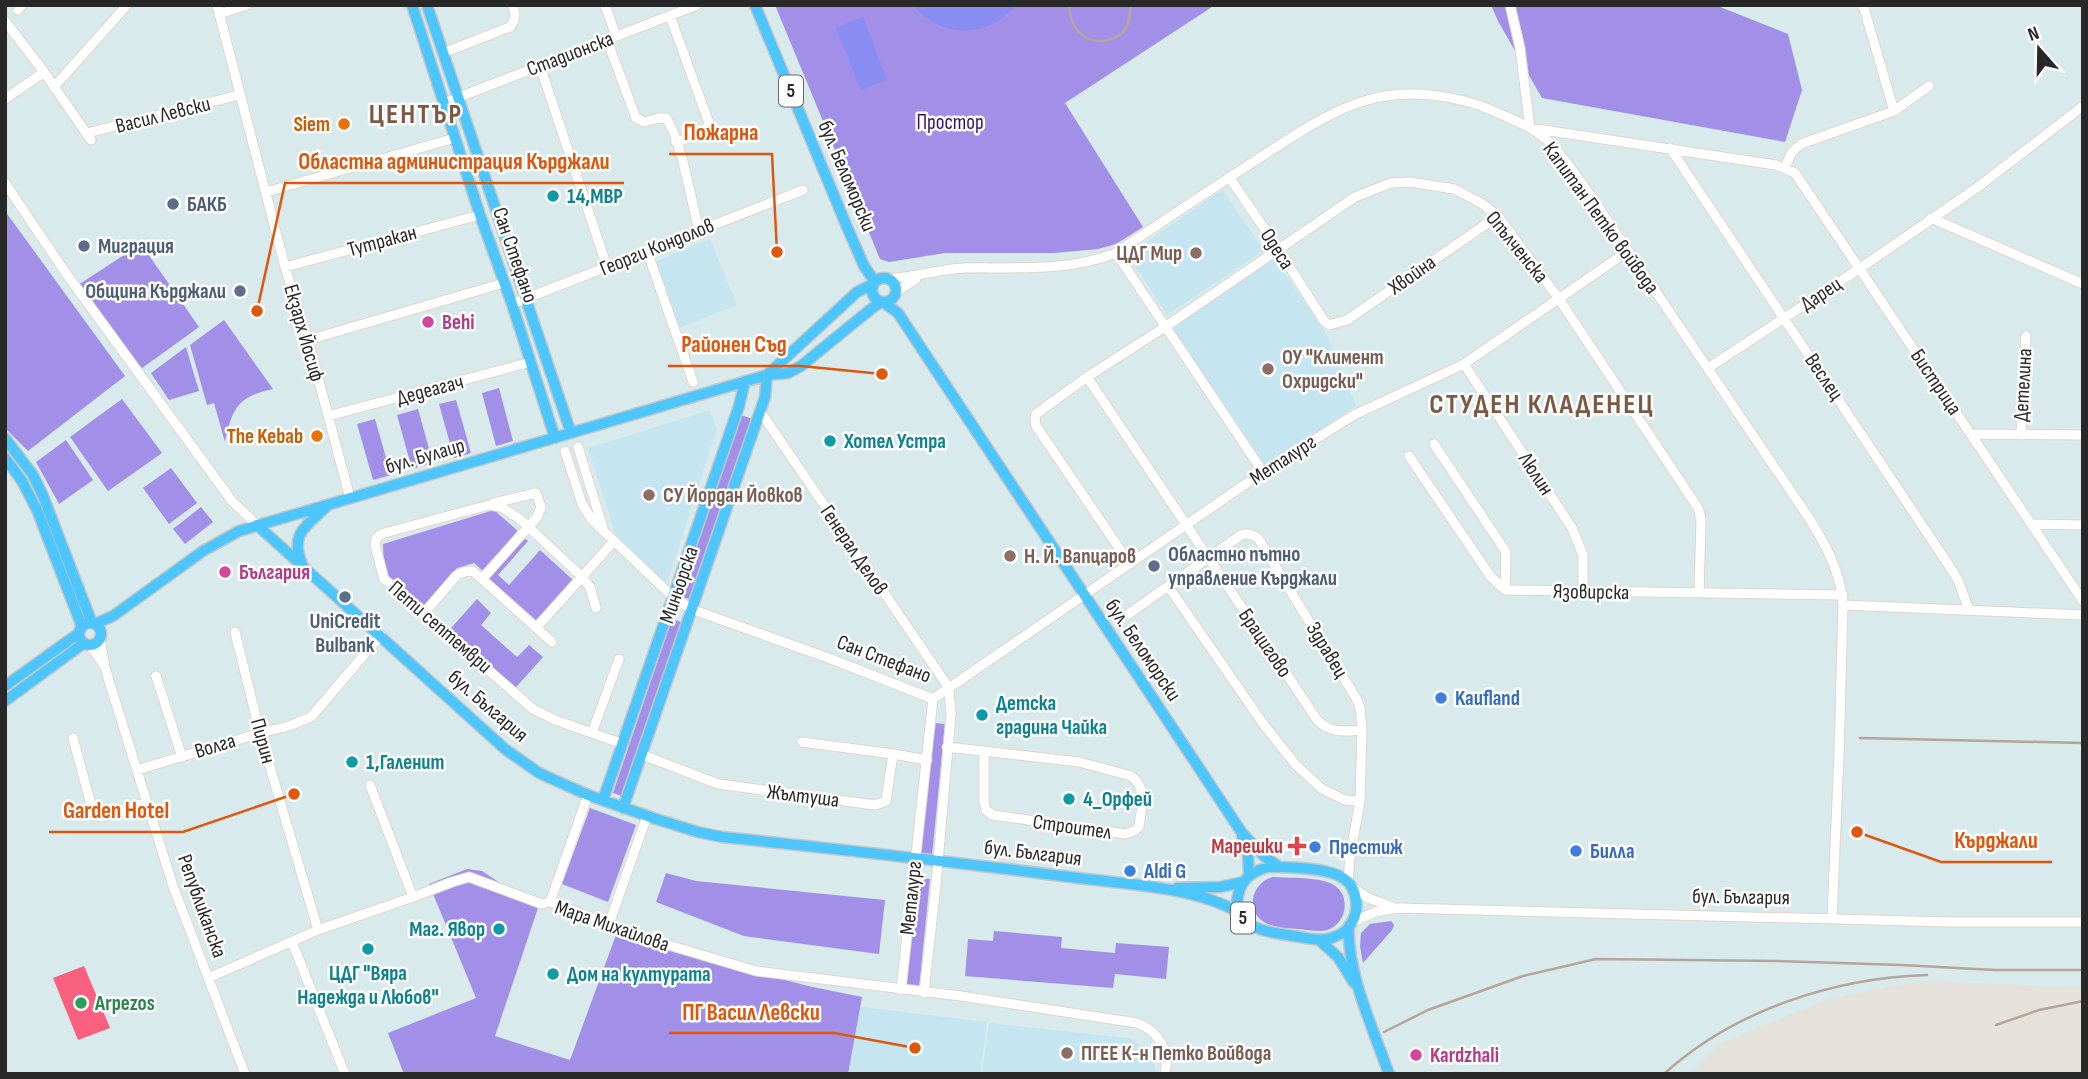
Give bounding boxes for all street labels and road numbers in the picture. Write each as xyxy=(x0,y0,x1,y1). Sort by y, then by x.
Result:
street label: Стадионска xyxy=(523,26,617,82)
road number: 5 xyxy=(779,76,803,106)
street label: Васил Левски xyxy=(113,91,213,139)
street label: бул. Беломорски xyxy=(812,117,882,235)
street label: Капитан Петко войвода xyxy=(1537,137,1665,299)
street label: Сан Стефано xyxy=(487,204,543,306)
street label: Опълченска xyxy=(1480,206,1554,288)
street label: Георги Кондолов xyxy=(596,213,718,281)
street label: Тутракан xyxy=(345,220,419,262)
street label: Одеса xyxy=(1255,224,1299,274)
street label: Хвойна xyxy=(1383,250,1440,301)
street label: Дарец xyxy=(1796,271,1846,316)
street label: Екзарх Йосиф xyxy=(278,282,330,384)
street label: Бистрица xyxy=(1905,344,1967,420)
street label: Детелина xyxy=(2009,348,2037,422)
street label: Веслец xyxy=(1799,349,1849,405)
street label: Дедеагач xyxy=(394,369,466,411)
street label: Металург xyxy=(1245,429,1321,491)
street label: бул. Булаир xyxy=(382,433,468,479)
street label: Люлин xyxy=(1513,447,1559,500)
street label: Генерал Делов xyxy=(815,500,893,600)
street label: Миньорска xyxy=(654,543,704,627)
street label: Пети септември xyxy=(383,575,497,679)
street label: Язовирска xyxy=(1553,579,1629,605)
street label: бул. Беломорски xyxy=(1100,594,1186,706)
street label: Брацигово xyxy=(1233,604,1297,682)
street label: Здравец xyxy=(1301,618,1353,683)
street label: Сан Стефано xyxy=(833,630,935,688)
street label: бул. България xyxy=(443,664,533,748)
street label: Пирин xyxy=(245,716,281,766)
street label: Волга xyxy=(192,728,238,764)
street label: Жълтуша xyxy=(765,779,841,813)
street label: Строител xyxy=(1031,809,1113,845)
street label: бул. България xyxy=(983,835,1083,871)
street label: Републиканска xyxy=(172,851,232,961)
street label: Металург xyxy=(895,860,927,936)
street label: бул. България xyxy=(1692,884,1790,910)
street label: Мара Михайлова xyxy=(551,895,673,957)
road number: 5 xyxy=(1231,902,1255,934)

